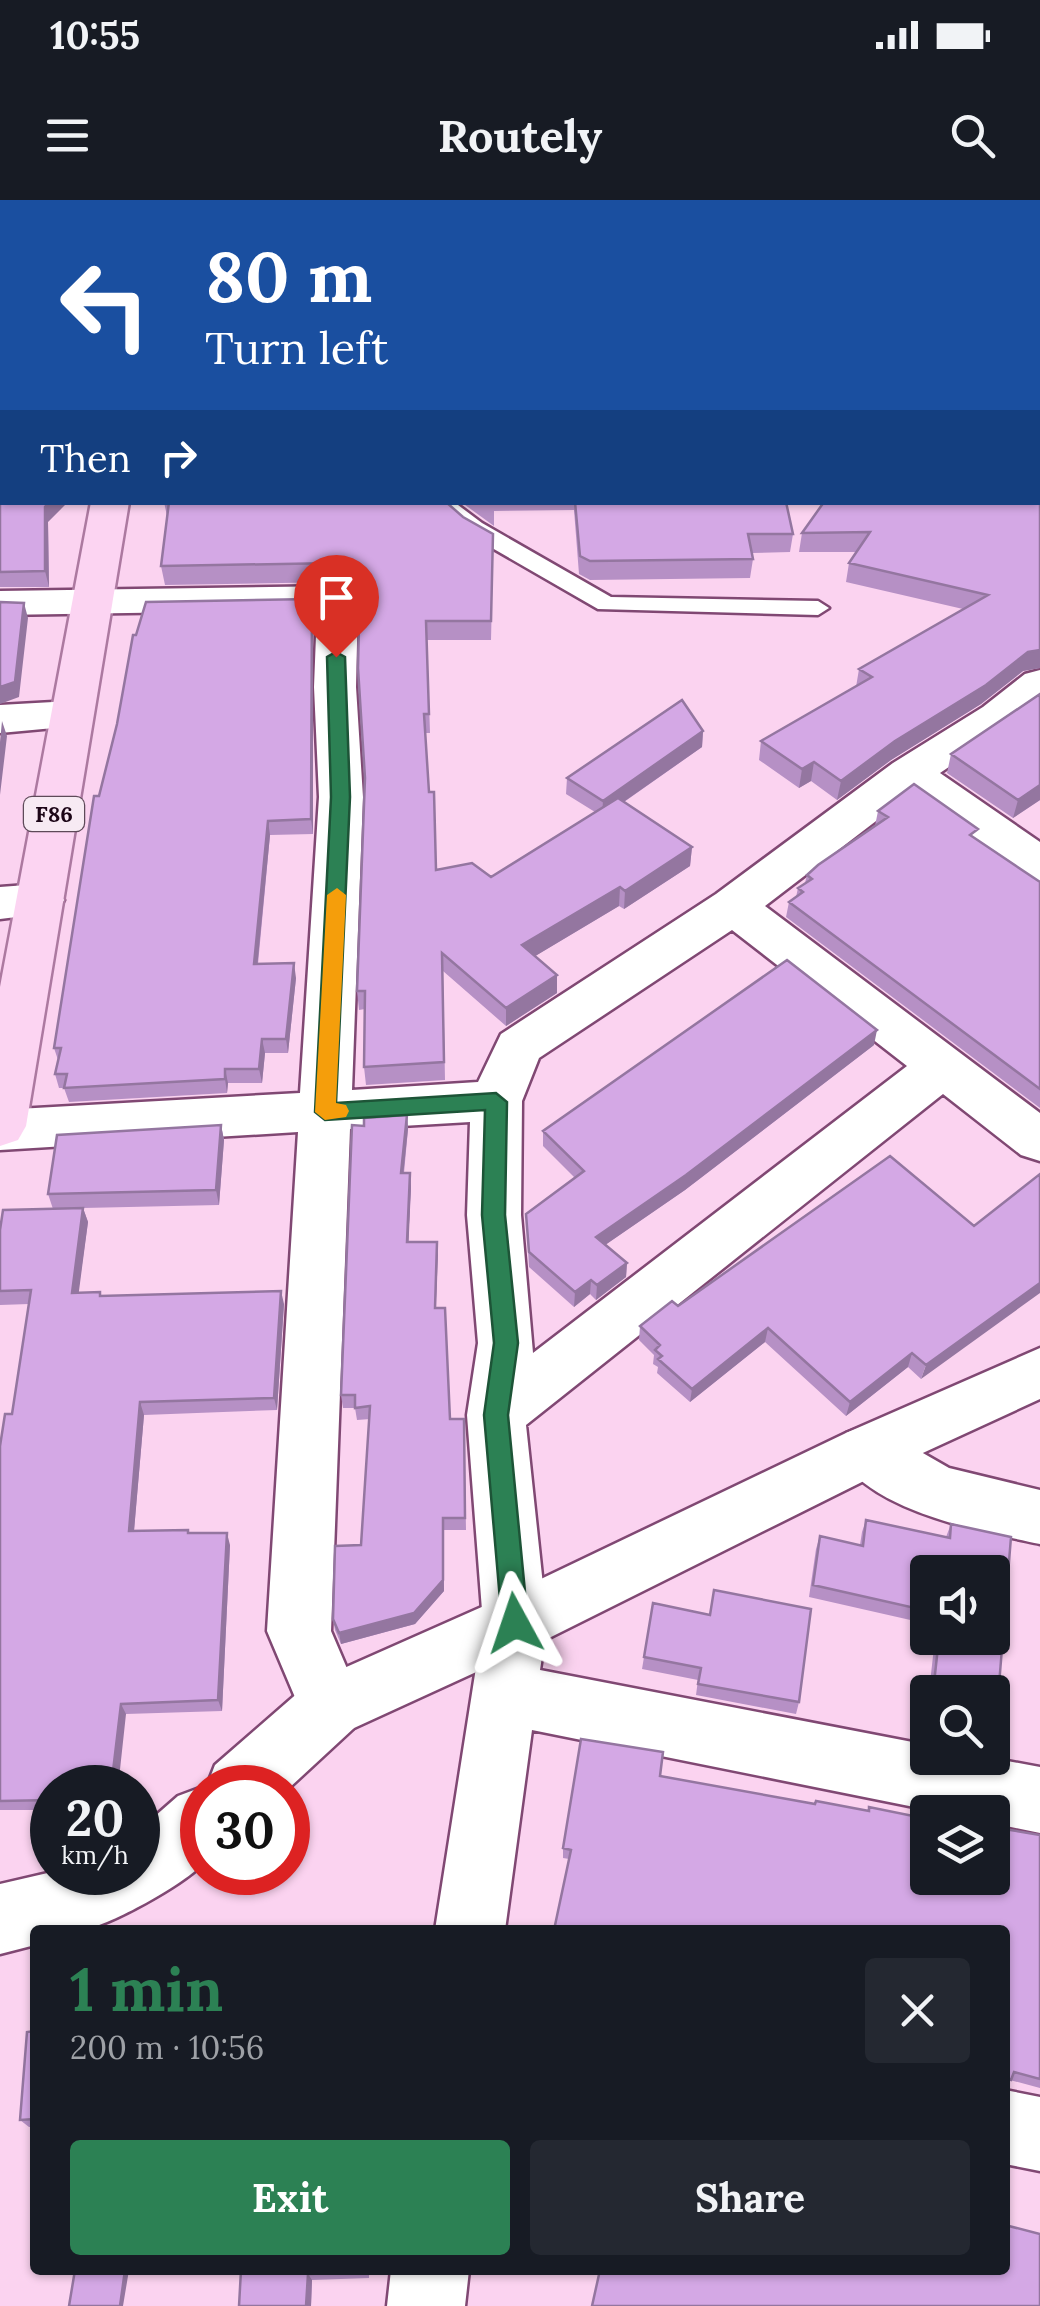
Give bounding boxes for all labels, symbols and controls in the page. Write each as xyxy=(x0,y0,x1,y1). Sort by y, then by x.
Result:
text: 10:55 xyxy=(50,11,140,59)
text: Routely xyxy=(438,107,602,164)
icon: menu xyxy=(40,108,95,163)
icon: search xyxy=(945,108,1000,163)
text: 80 m xyxy=(205,232,372,321)
icon: left xyxy=(40,240,170,370)
text: Turn left xyxy=(205,319,388,376)
icon: right xyxy=(151,430,206,485)
text: Then xyxy=(40,434,131,482)
pin xyxy=(294,555,379,658)
icon: arrive xyxy=(309,570,364,625)
road number: F86 xyxy=(24,797,84,831)
map controls xyxy=(910,1555,1010,1895)
button: sound xyxy=(910,1555,1010,1655)
position arrow xyxy=(463,1571,567,1675)
button: search xyxy=(910,1675,1010,1775)
speed limit sign: 30 xyxy=(180,1765,310,1895)
text: 20 xyxy=(66,1786,124,1850)
button: layers xyxy=(910,1795,1010,1895)
text: km/h xyxy=(61,1839,129,1871)
text: 1 min xyxy=(70,1951,223,2027)
button: close xyxy=(865,1958,970,2063)
text: 200 m · 10:56 xyxy=(70,2027,264,2068)
button: Exit xyxy=(70,2140,510,2255)
button: Share xyxy=(530,2140,970,2255)

